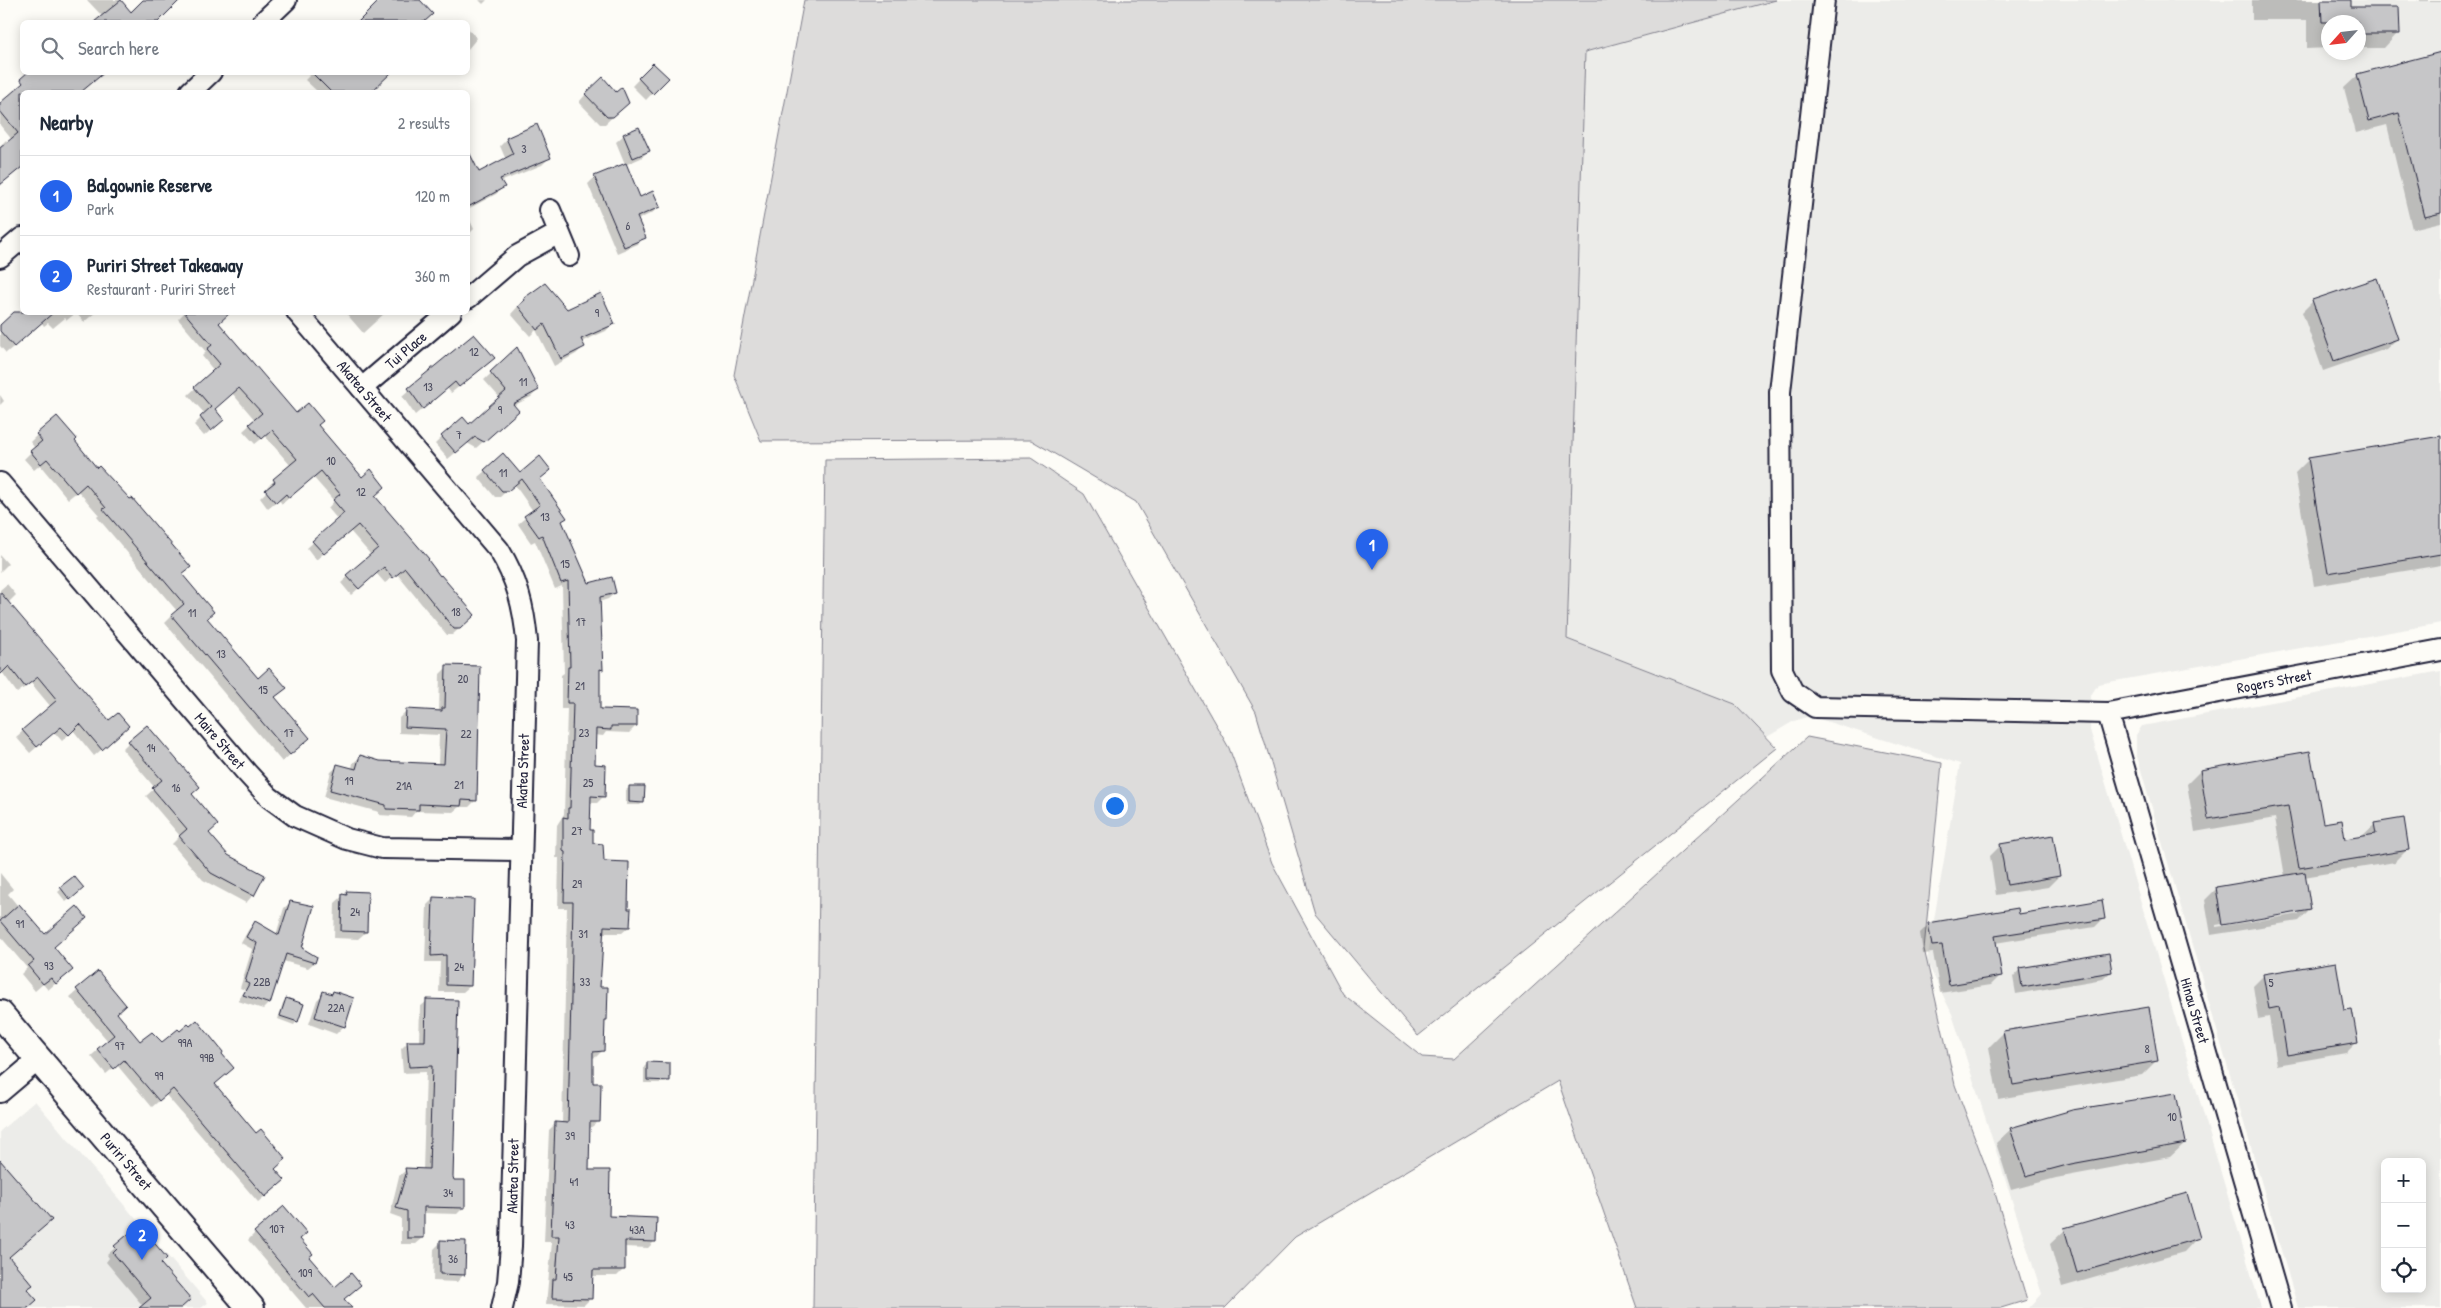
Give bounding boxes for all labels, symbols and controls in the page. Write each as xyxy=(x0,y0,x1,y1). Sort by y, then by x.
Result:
north arrow xyxy=(2321,15,2366,60)
search box xyxy=(20,20,470,75)
icon: search xyxy=(38,34,66,62)
text: Search here xyxy=(78,35,159,61)
text: Nearby xyxy=(40,108,93,137)
text: 2 results xyxy=(398,112,450,134)
house number: 3 xyxy=(521,140,527,157)
text: Balgownie Reserve xyxy=(87,172,212,198)
text: 1 xyxy=(53,185,59,207)
text: 120 m xyxy=(415,185,450,207)
text: Park xyxy=(87,198,114,220)
house number: 6 xyxy=(626,217,631,234)
text: Puriri Street Takeaway xyxy=(87,252,243,278)
text: 2 xyxy=(52,265,60,287)
text: 360 m xyxy=(415,265,450,287)
text: Restaurant · Puriri Street xyxy=(87,278,235,300)
house number: 9 xyxy=(595,304,600,321)
street label: Tui Place xyxy=(380,326,431,374)
house number: 12 xyxy=(469,343,479,360)
street label: Akatea Street xyxy=(332,356,397,427)
house number: 11 xyxy=(519,373,527,390)
house number: 13 xyxy=(423,378,433,395)
house number: 9 xyxy=(498,401,503,418)
house number: 7 xyxy=(456,426,462,443)
house number: 10 xyxy=(326,452,336,469)
house number: 11 xyxy=(499,464,507,481)
house number: 12 xyxy=(356,483,366,500)
house number: 13 xyxy=(540,508,550,525)
pin: 1 xyxy=(1356,529,1388,570)
house number: 15 xyxy=(560,555,570,572)
house number: 18 xyxy=(451,603,461,620)
house number: 11 xyxy=(188,604,196,621)
house number: 17 xyxy=(576,613,586,630)
house number: 13 xyxy=(216,645,226,662)
street label: Rogers Street xyxy=(2235,664,2314,698)
house number: 20 xyxy=(458,670,469,687)
house number: 21 xyxy=(575,677,585,694)
house number: 15 xyxy=(258,681,268,698)
street label: Maire Street xyxy=(190,708,251,774)
house number: 17 xyxy=(284,724,294,741)
house number: 23 xyxy=(579,724,590,741)
house number: 22 xyxy=(460,725,472,742)
street label: Akatea Street xyxy=(511,732,534,809)
house number: 14 xyxy=(147,739,156,756)
house number: 19 xyxy=(345,772,354,789)
house number: 25 xyxy=(583,774,593,791)
house number: 21 xyxy=(454,776,464,793)
house number: 21A xyxy=(396,777,412,794)
house number: 16 xyxy=(171,779,181,796)
your location xyxy=(1102,793,1128,819)
house number: 27 xyxy=(571,822,583,839)
house number: 29 xyxy=(572,875,583,892)
house number: 24 xyxy=(350,903,361,920)
house number: 91 xyxy=(16,915,24,932)
house number: 31 xyxy=(578,925,588,942)
house number: 93 xyxy=(44,957,54,974)
house number: 24 xyxy=(454,958,465,975)
house number: 22B xyxy=(253,973,271,990)
house number: 33 xyxy=(580,973,590,990)
house number: 5 xyxy=(2268,974,2274,991)
street label: Hinau Street xyxy=(2176,975,2215,1047)
house number: 22A xyxy=(327,999,345,1016)
house number: 99A xyxy=(178,1034,192,1051)
house number: 97 xyxy=(115,1037,125,1054)
house number: 8 xyxy=(2144,1040,2150,1057)
house number: 99B xyxy=(200,1049,214,1066)
house number: 99 xyxy=(155,1067,164,1084)
house number: 10 xyxy=(2167,1108,2177,1125)
house number: 39 xyxy=(565,1127,575,1144)
street label: Puriri Street xyxy=(96,1128,158,1195)
street label: Akatea Street xyxy=(501,1138,524,1214)
map controls xyxy=(2381,1158,2426,1293)
button: + xyxy=(2381,1158,2426,1203)
house number: 41 xyxy=(570,1173,578,1190)
house number: 34 xyxy=(443,1184,453,1201)
button: − xyxy=(2381,1203,2426,1248)
house number: 43 xyxy=(565,1216,575,1233)
pin: 2 xyxy=(126,1219,158,1260)
house number: 107 xyxy=(269,1220,285,1237)
house number: 43A xyxy=(629,1221,645,1238)
button: locate xyxy=(2381,1248,2426,1293)
house number: 36 xyxy=(448,1250,458,1267)
house number: 109 xyxy=(298,1264,313,1281)
house number: 45 xyxy=(563,1268,573,1285)

